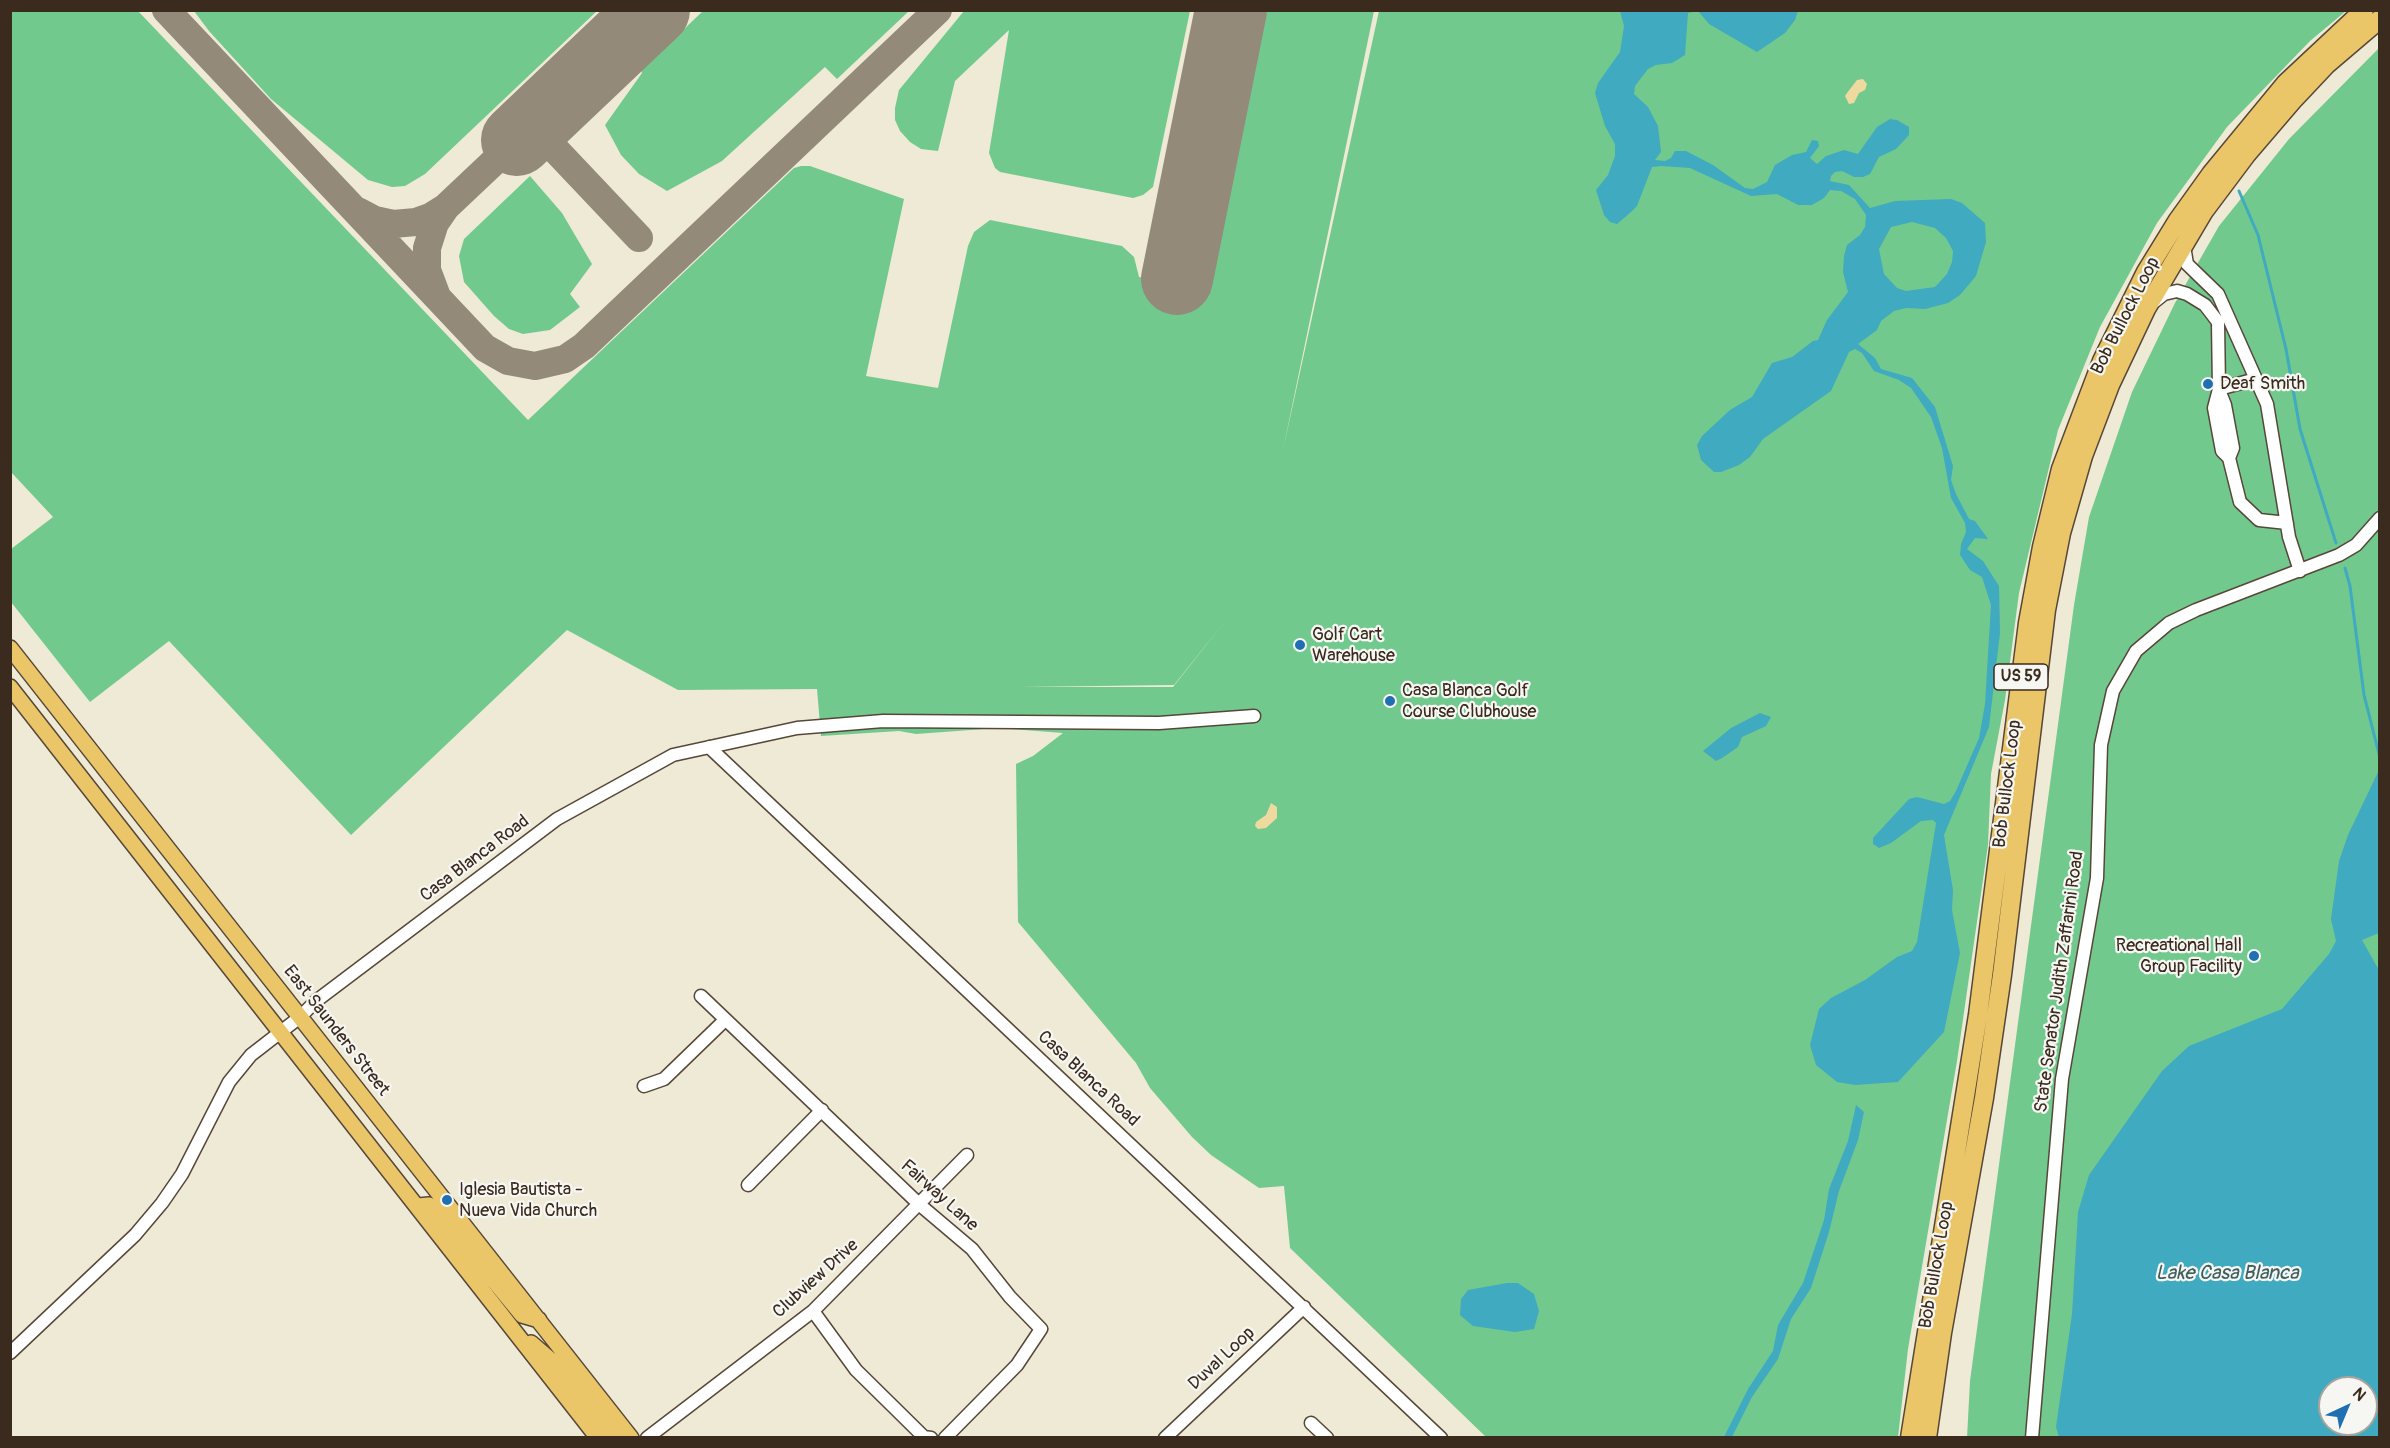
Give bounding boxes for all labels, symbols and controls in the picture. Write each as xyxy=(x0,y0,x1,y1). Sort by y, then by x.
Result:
street label: Bob Bullock Loop xyxy=(2087,254,2165,378)
place label: Deaf Smith xyxy=(2220,373,2305,395)
marker: Deaf Smith xyxy=(2201,377,2215,391)
place label: Golf Cart Warehouse xyxy=(1312,624,1395,666)
marker: Golf Cart Warehouse xyxy=(1293,638,1307,652)
road number: US 59 xyxy=(1994,664,2048,690)
place label: Casa Blanca Golf Course Clubhouse xyxy=(1402,680,1536,722)
marker: Casa Blanca Golf Course Clubhouse xyxy=(1383,694,1397,708)
street label: Bob Bullock Loop xyxy=(1989,719,2027,849)
street label: Casa Blanca Road xyxy=(416,811,534,907)
street label: State Senator Judith Zaffarini Road xyxy=(2031,850,2089,1114)
place label: Recreational Hall Group Facility xyxy=(2116,935,2242,978)
marker: Recreational Hall Group Facility xyxy=(2247,949,2261,963)
street label: East Saunders Street xyxy=(278,961,394,1101)
street label: Casa Blanca Road xyxy=(1033,1026,1143,1132)
street label: Fairway Lane xyxy=(896,1156,982,1236)
place label: Iglesia Bautista - Nueva Vida Church xyxy=(459,1179,597,1222)
marker: Iglesia Bautista - Nueva Vida Church xyxy=(440,1193,454,1207)
street label: Bob Bullock Loop xyxy=(1915,1200,1959,1330)
street label: Clubview Drive xyxy=(769,1235,863,1323)
water label: Lake Casa Blanca xyxy=(2156,1262,2298,1286)
street label: Duval Loop xyxy=(1184,1323,1260,1395)
north arrow xyxy=(2318,1376,2378,1436)
text: N xyxy=(2348,1384,2370,1405)

